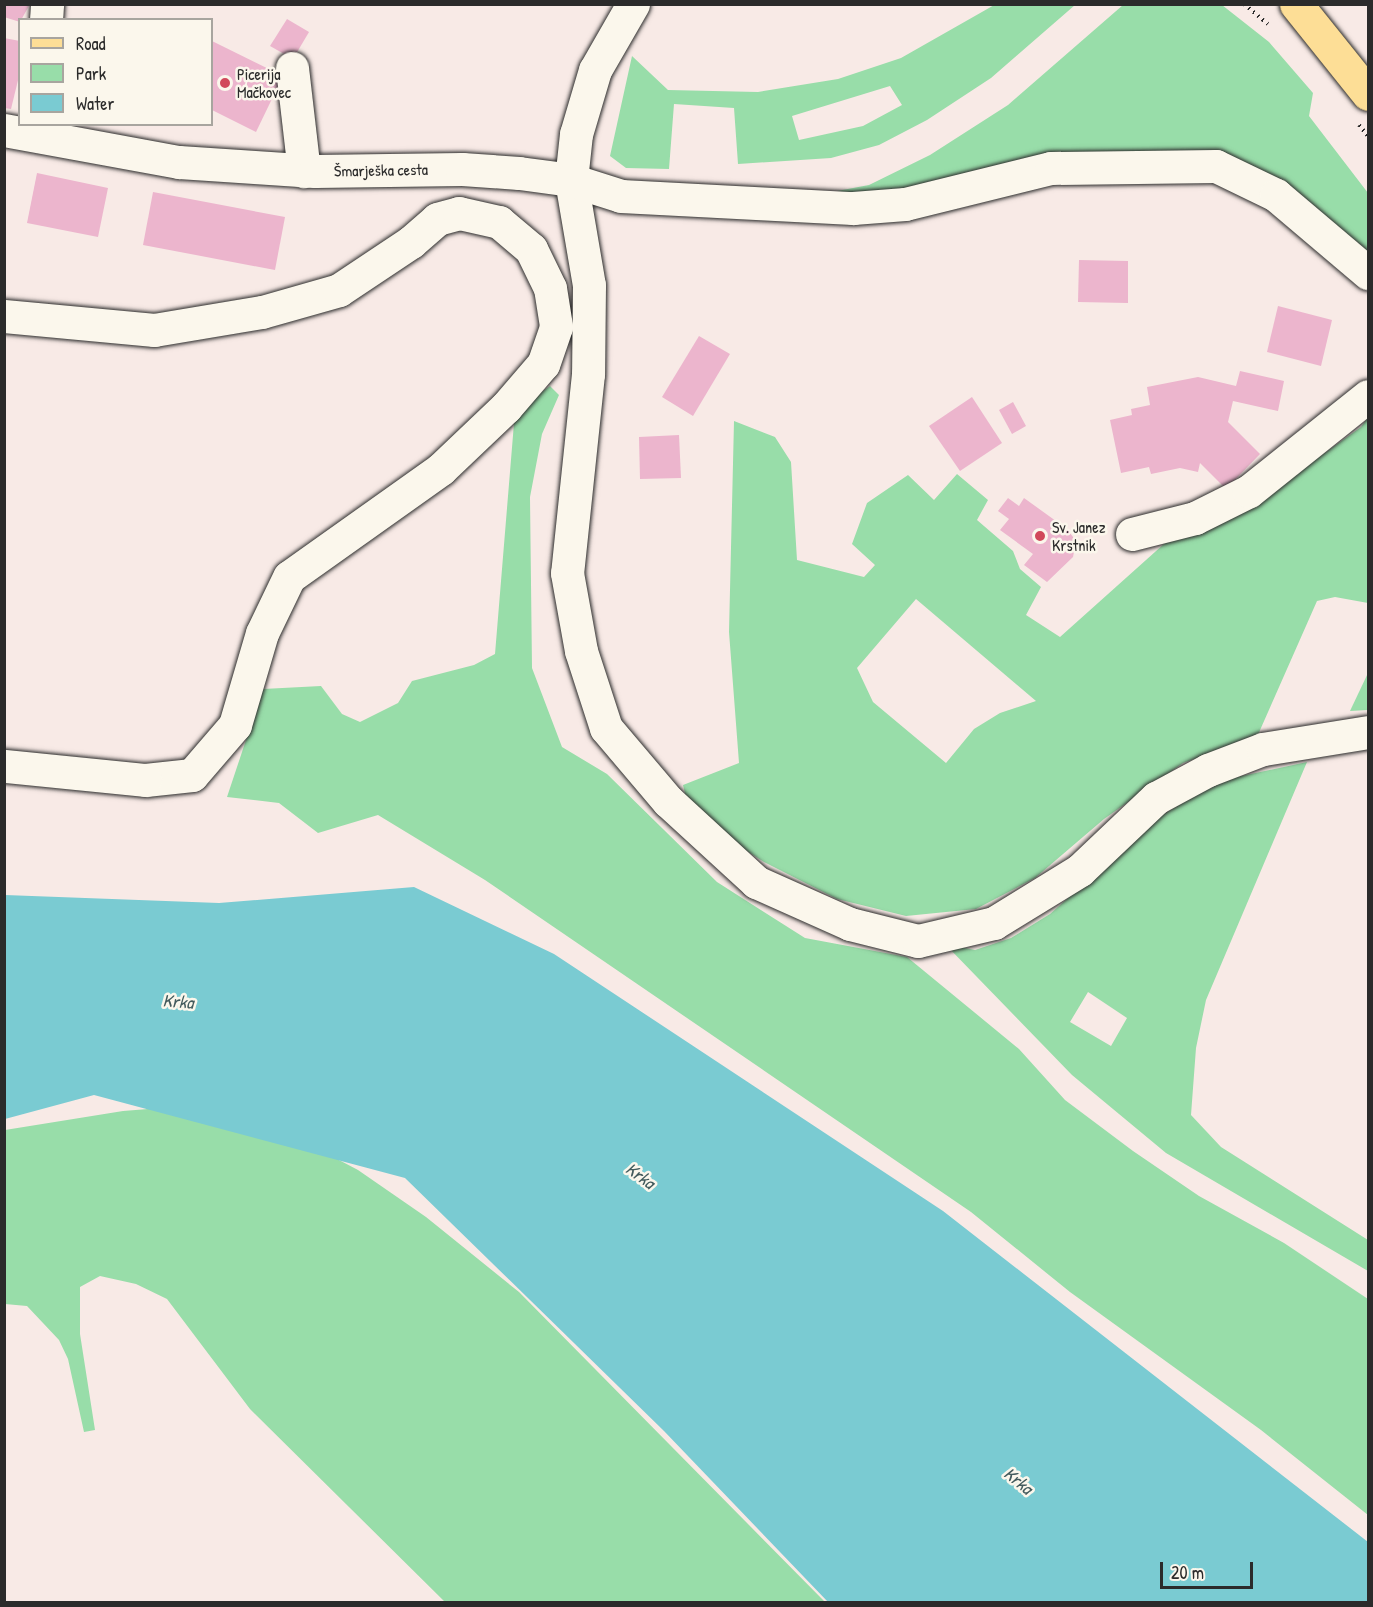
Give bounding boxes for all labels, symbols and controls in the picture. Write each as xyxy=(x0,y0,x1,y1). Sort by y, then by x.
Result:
legend xyxy=(18,18,213,126)
text: Road xyxy=(76,31,106,56)
text: Park xyxy=(76,61,106,86)
place label: Picerija Mačkovec xyxy=(237,64,291,102)
marker: Picerija Mačkovec xyxy=(218,76,232,90)
text: Water xyxy=(76,91,114,116)
street label: Šmarješka cesta xyxy=(334,160,428,180)
place label: Sv. Janez Krstnik xyxy=(1052,517,1105,555)
marker: Sv. Janez Krstnik xyxy=(1033,529,1047,543)
water label: Krka xyxy=(162,990,194,1014)
water label: Krka xyxy=(621,1158,659,1194)
water label: Krka xyxy=(999,1463,1037,1499)
scale bar xyxy=(1163,1550,1256,1588)
text: 20 m xyxy=(1171,1560,1204,1585)

